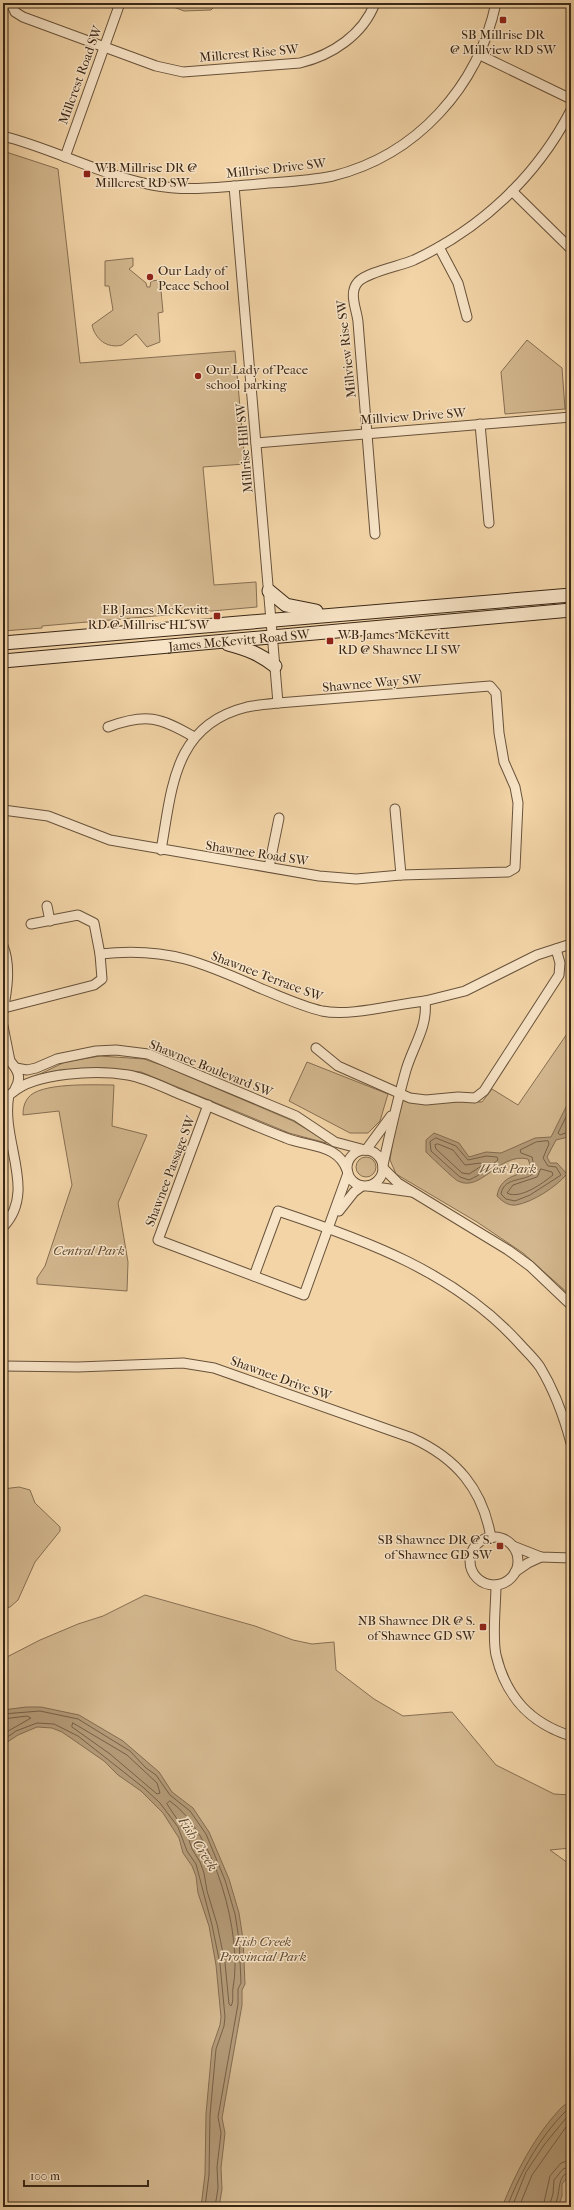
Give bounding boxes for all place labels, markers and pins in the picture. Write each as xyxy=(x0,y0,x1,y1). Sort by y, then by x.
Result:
marker: SB Millrise DR @ Millview RD SW xyxy=(498,15,508,25)
place label: SB Millrise DR @ Millview RD SW xyxy=(450,27,557,57)
place label: WB Millrise DR @ Millcrest RD SW xyxy=(94,160,197,190)
marker: WB Millrise DR @ Millcrest RD SW xyxy=(82,169,92,179)
place label: Our Lady of Peace School xyxy=(158,263,230,293)
marker: Our Lady of Peace School xyxy=(145,272,155,282)
place label: Our Lady of Peace school parking xyxy=(206,362,309,392)
marker: Our Lady of Peace school parking xyxy=(193,371,203,381)
place label: EB James McKevitt RD @ Millrise HL SW xyxy=(88,602,210,632)
marker: EB James McKevitt RD @ Millrise HL SW xyxy=(212,611,222,621)
place label: WB James McKevitt RD @ Shawnee LI SW xyxy=(337,627,462,657)
marker: WB James McKevitt RD @ Shawnee LI SW xyxy=(325,636,335,646)
place label: SB Shawnee DR @ S. of Shawnee GD SW xyxy=(378,1532,493,1562)
marker: SB Shawnee DR @ S. of Shawnee GD SW xyxy=(495,1541,505,1551)
place label: NB Shawnee DR @ S. of Shawnee GD SW xyxy=(358,1613,476,1643)
marker: NB Shawnee DR @ S. of Shawnee GD SW xyxy=(478,1622,488,1632)

